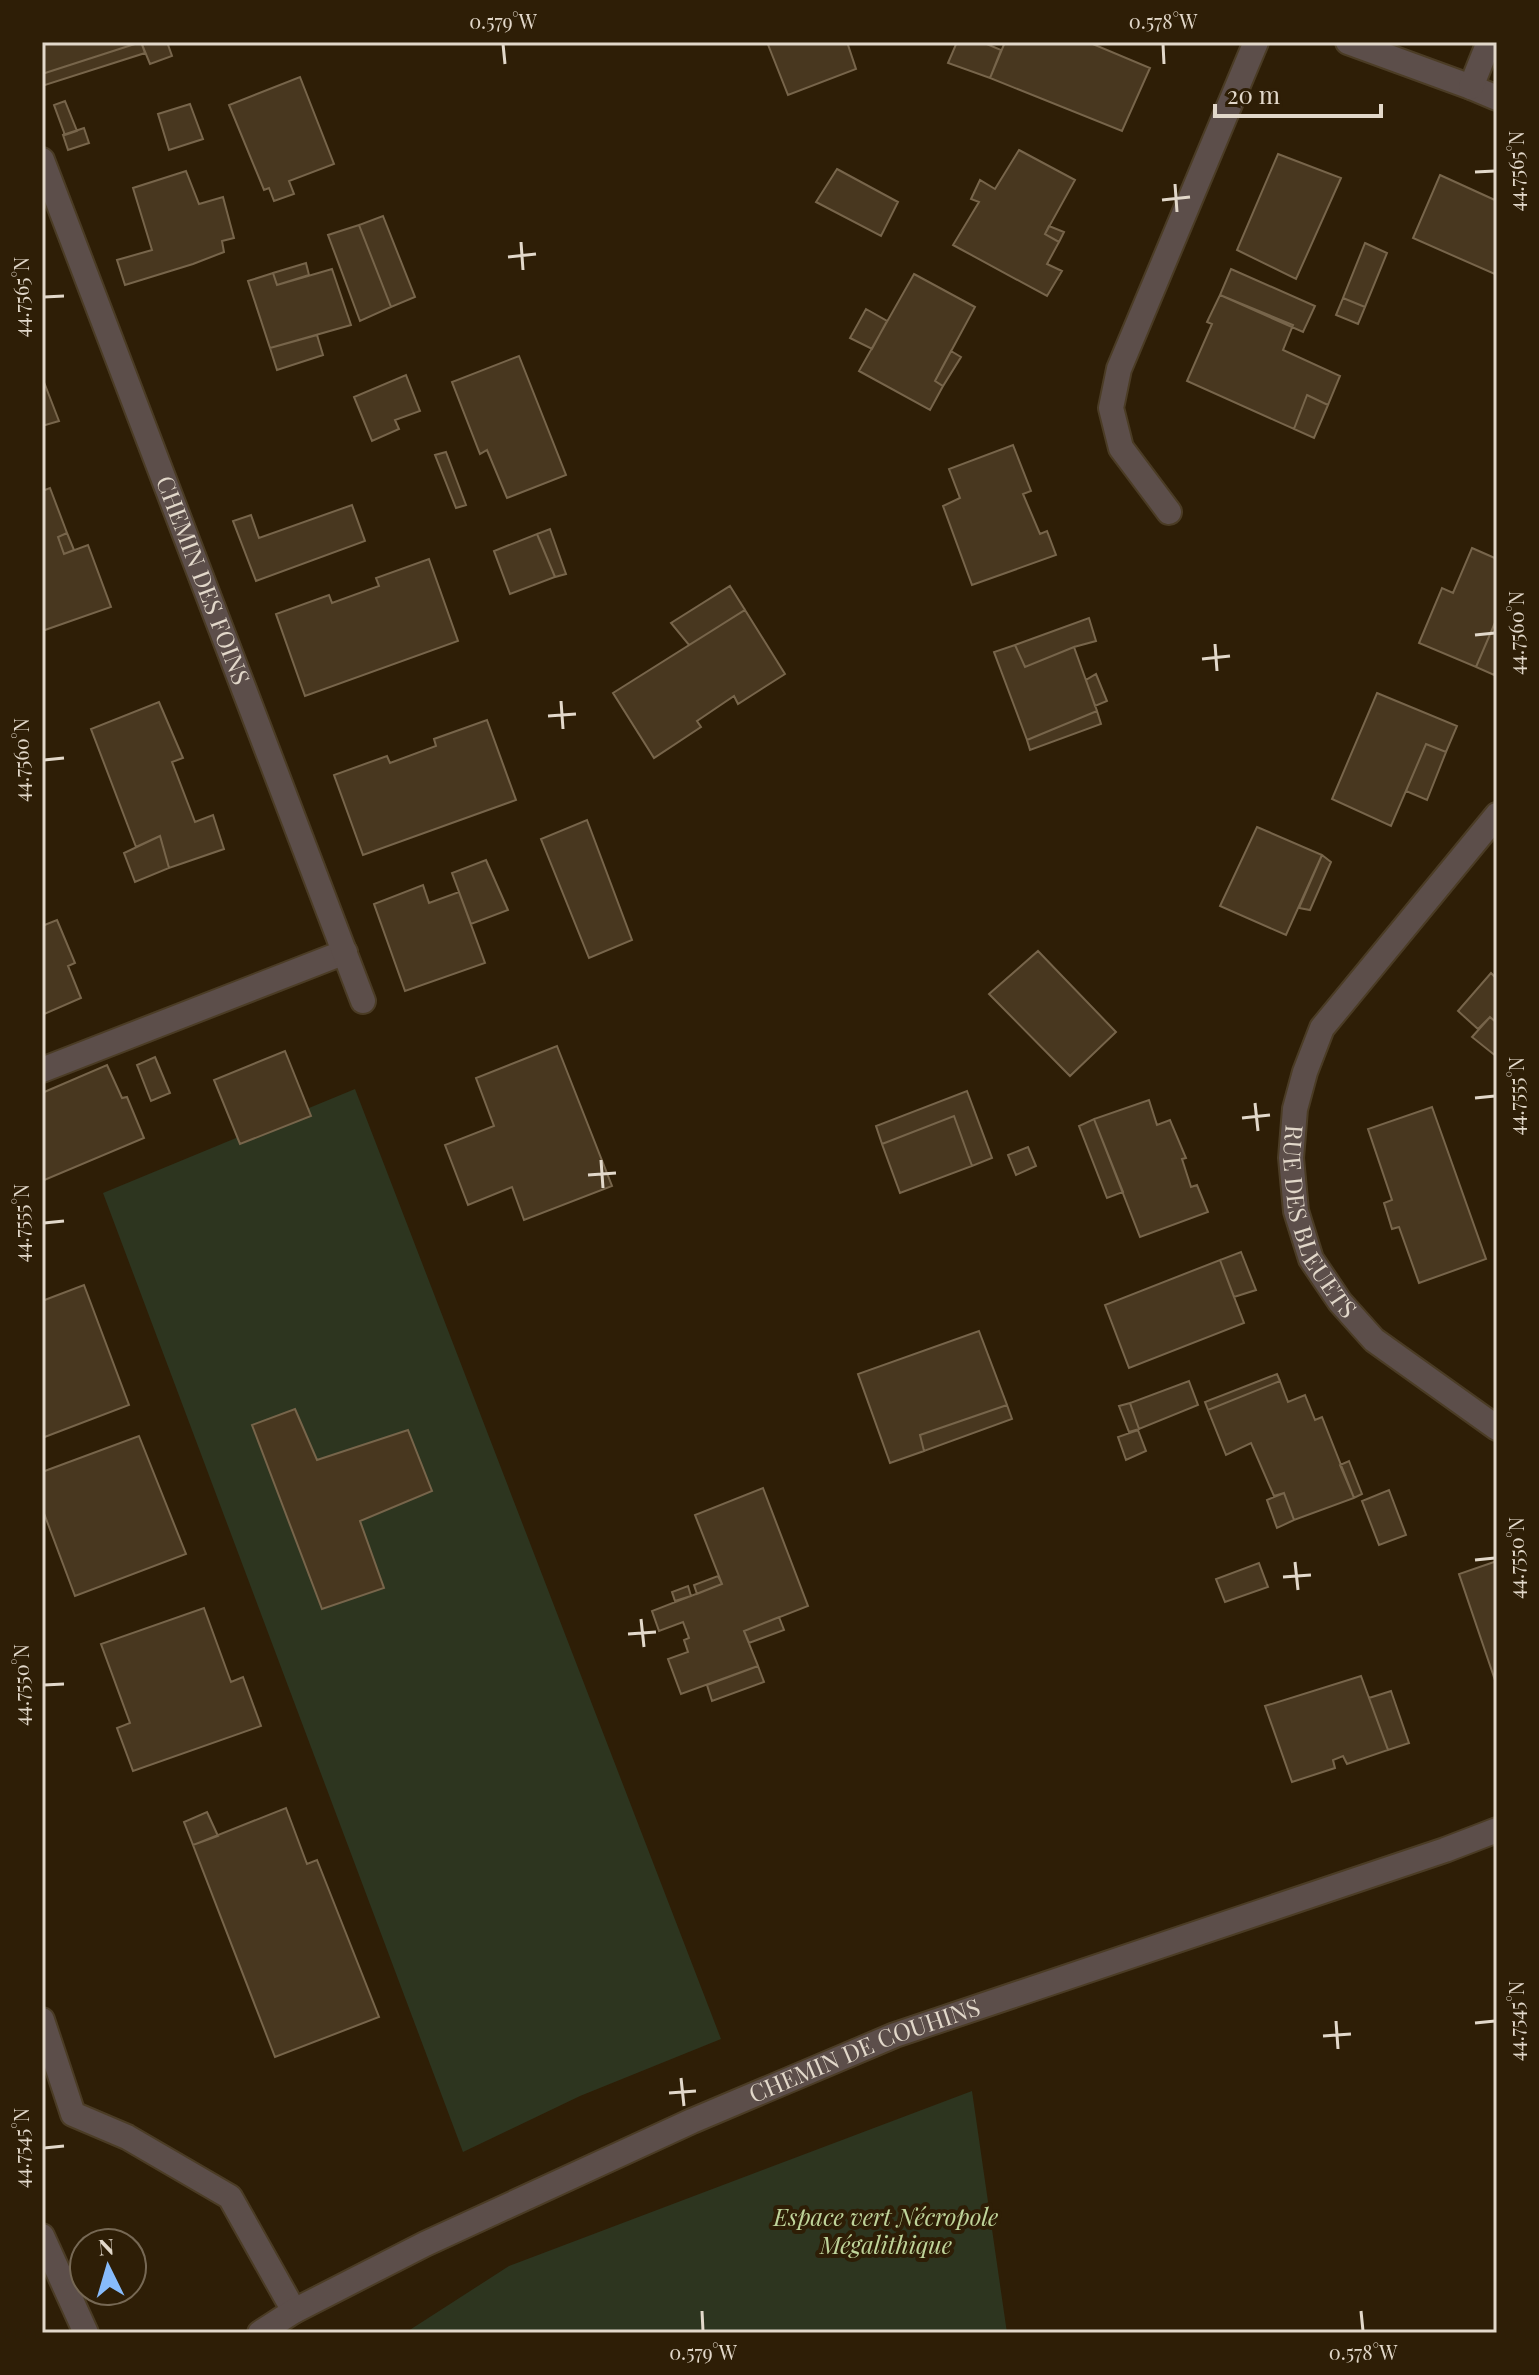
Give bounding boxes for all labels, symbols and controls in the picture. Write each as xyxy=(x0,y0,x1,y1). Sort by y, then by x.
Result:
text: 0.579°W xyxy=(469,7,538,34)
text: 0.578°W xyxy=(1129,7,1198,34)
scale bar xyxy=(1215,68,1381,118)
text: 20 m xyxy=(1227,78,1280,110)
text: 44.7565°N xyxy=(1502,131,1529,211)
text: 44.7565°N xyxy=(7,257,34,337)
street label: CHEMIN DES FOINS xyxy=(150,471,259,689)
text: 44.7560°N xyxy=(1502,591,1529,675)
text: 44.7560°N xyxy=(7,718,34,802)
text: 44.7555°N xyxy=(1502,1057,1529,1135)
street label: RUE DES BLEUETS xyxy=(1277,1124,1365,1324)
text: 44.7555°N xyxy=(7,1184,34,1262)
text: 44.7550°N xyxy=(1502,1517,1529,1599)
text: 44.7550°N xyxy=(7,1644,34,1726)
text: 44.7545°N xyxy=(1502,1981,1529,2061)
street label: CHEMIN DE COUHINS xyxy=(743,1990,984,2109)
text: 44.7545°N xyxy=(7,2108,34,2188)
park label: Espace vert Nécropole Mégalithique xyxy=(773,2200,998,2260)
north arrow xyxy=(68,2227,148,2307)
text: N xyxy=(97,2230,116,2262)
text: 0.579°W xyxy=(669,2338,738,2365)
text: 0.578°W xyxy=(1329,2338,1398,2365)

